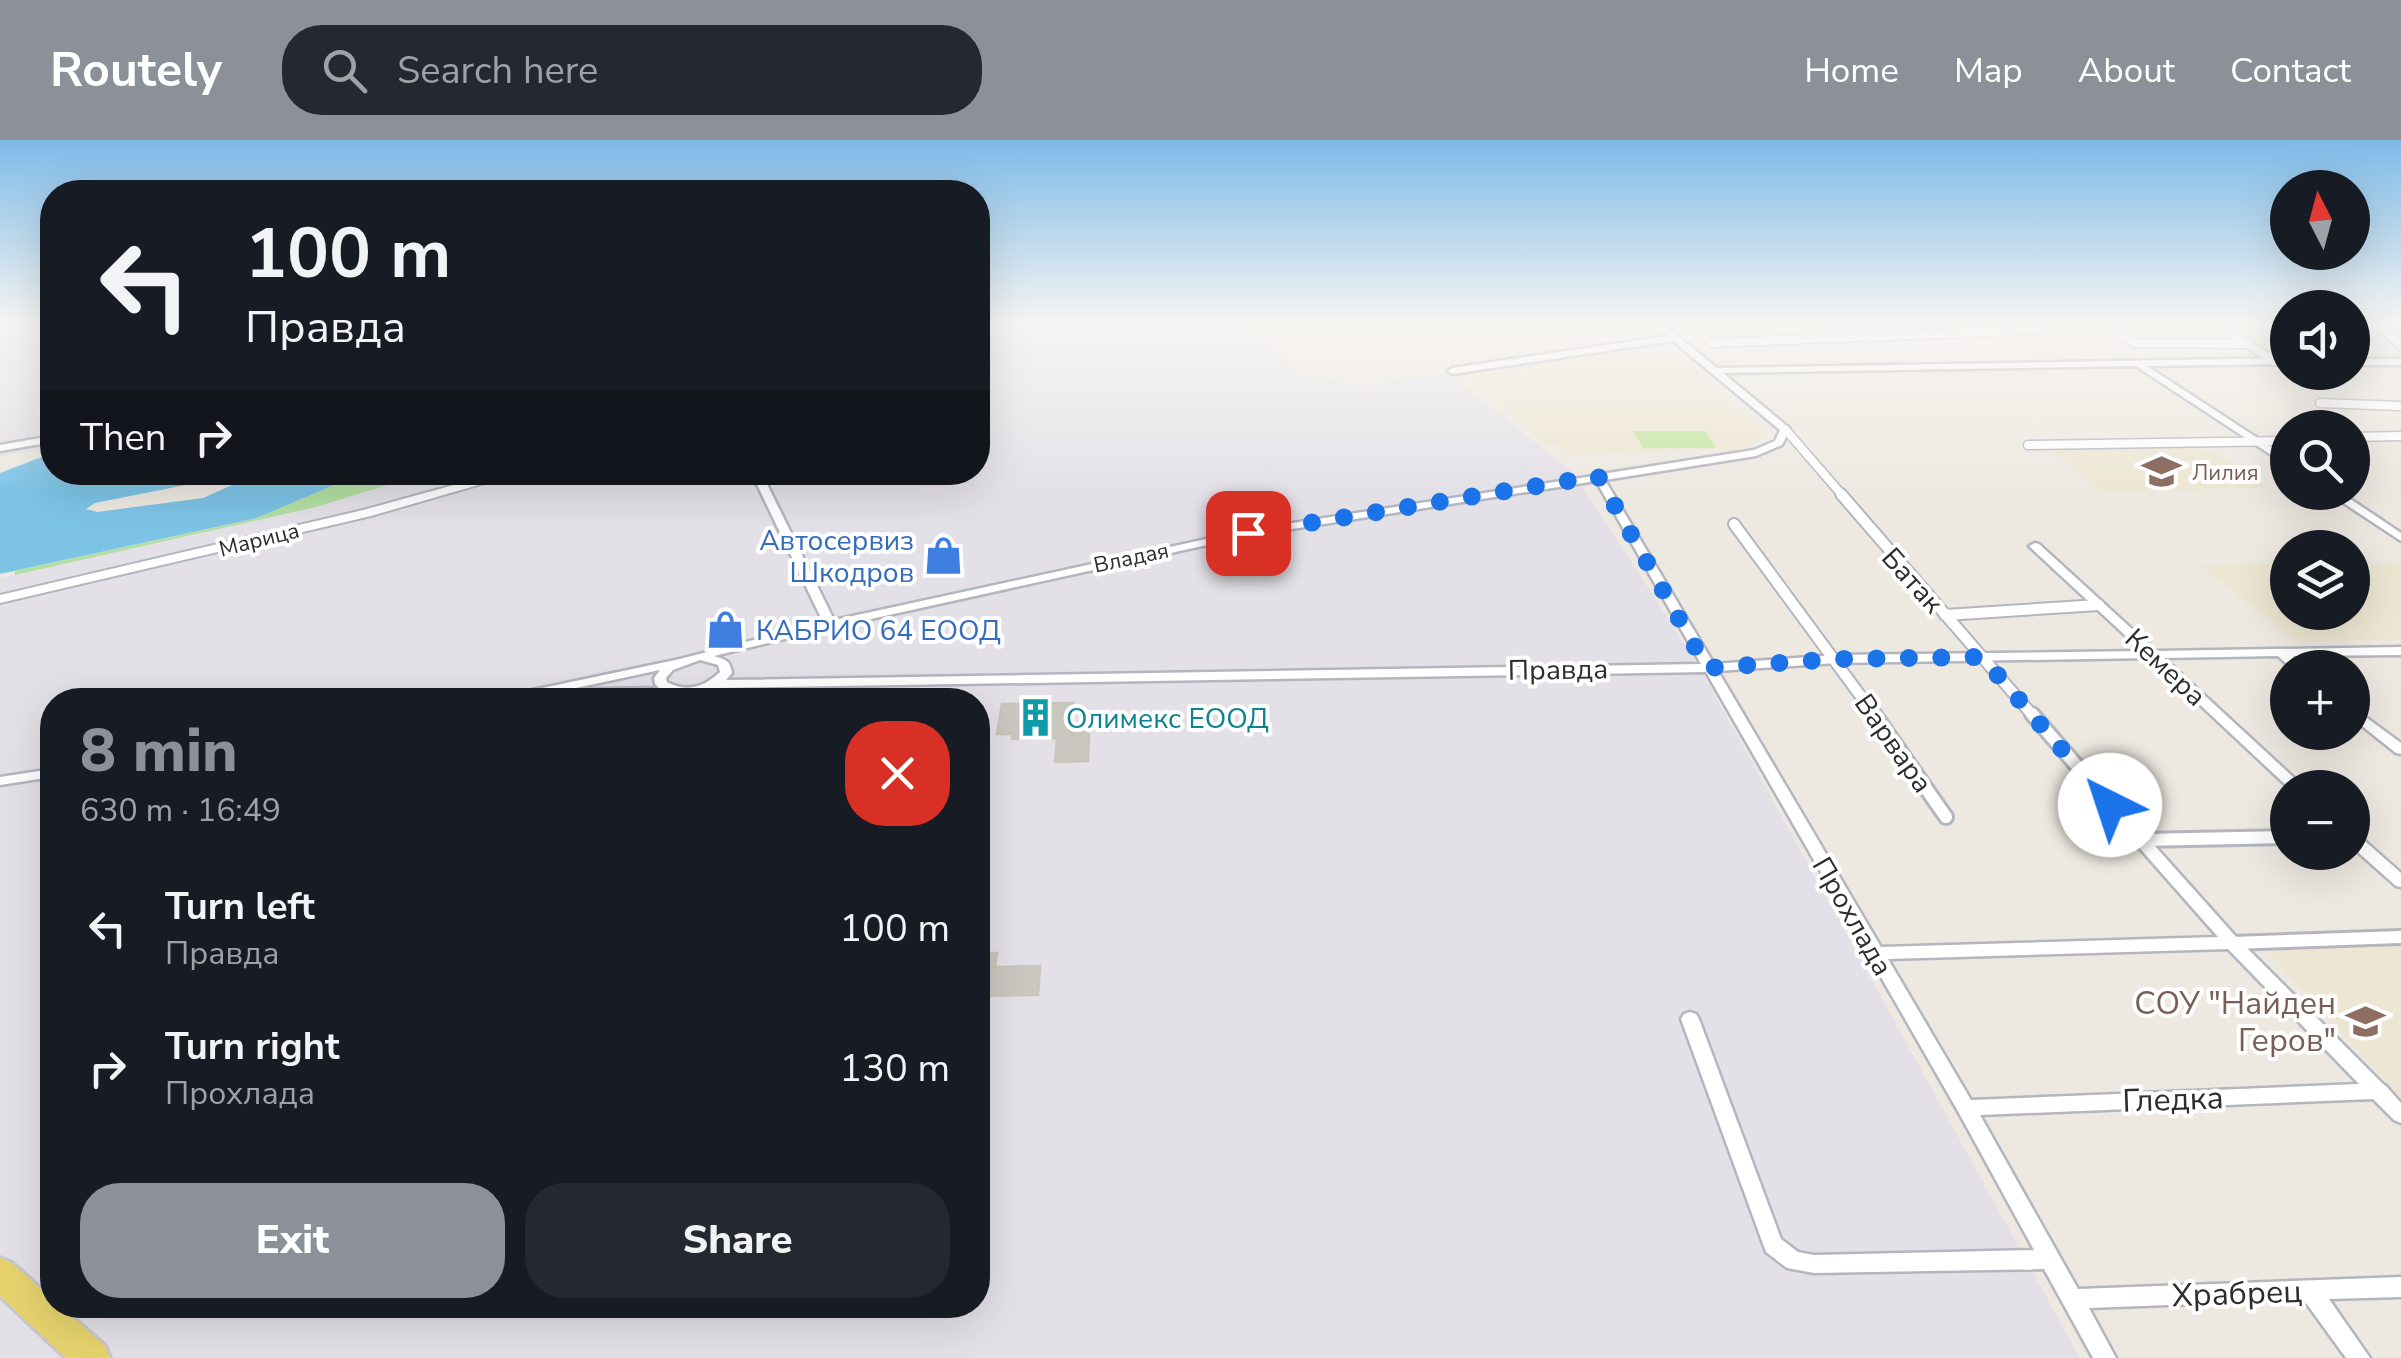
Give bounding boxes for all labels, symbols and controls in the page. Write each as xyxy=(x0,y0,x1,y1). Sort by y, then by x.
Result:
search box xyxy=(282,25,982,115)
text: Routely xyxy=(50,37,222,103)
icon: search xyxy=(317,43,372,98)
text: Search here xyxy=(397,45,598,96)
text: Home xyxy=(1804,47,1899,94)
text: Map xyxy=(1954,47,2023,94)
text: About xyxy=(2078,47,2175,94)
text: Contact xyxy=(2230,47,2351,94)
north arrow xyxy=(2270,170,2370,270)
map controls xyxy=(2270,170,2370,870)
text: 100 m xyxy=(245,206,451,302)
icon: left xyxy=(80,220,210,350)
button: sound xyxy=(2270,290,2370,390)
text: Правда xyxy=(245,297,406,358)
icon: right xyxy=(186,410,241,465)
button: search xyxy=(2270,410,2370,510)
text: Then xyxy=(80,412,166,463)
school or university icon: Лилия xyxy=(2141,451,2183,493)
place label: Лилия xyxy=(2192,458,2258,488)
pin xyxy=(1206,491,1291,576)
icon: arrive xyxy=(1221,506,1276,561)
street label: Марица xyxy=(216,516,302,564)
place label: Автосервиз Шкодров xyxy=(759,522,914,592)
button: layers xyxy=(2270,530,2370,630)
shop icon: Автосервиз Шкодров xyxy=(923,535,965,577)
street label: Владая xyxy=(1091,535,1172,581)
street label: Батак xyxy=(1873,540,1952,622)
shop icon: КАБРИО 64 ЕООД xyxy=(705,609,747,651)
place label: КАБРИО 64 ЕООД xyxy=(756,612,1001,650)
street label: Кемера xyxy=(2116,620,2214,715)
street label: Правда xyxy=(1508,650,1608,690)
button: + xyxy=(2270,650,2370,750)
street label: Варвара xyxy=(1845,687,1941,801)
building icon: Олимекс ЕООД xyxy=(1015,697,1057,739)
place label: Олимекс ЕООД xyxy=(1066,700,1269,738)
text: 8 min xyxy=(80,710,238,792)
button: close xyxy=(845,721,950,826)
position arrow xyxy=(2058,753,2162,857)
button: − xyxy=(2270,770,2370,870)
text: 630 m · 16:49 xyxy=(80,789,281,832)
street label: Прохлада xyxy=(1803,850,1901,983)
text: Turn left xyxy=(165,881,315,932)
icon: left xyxy=(80,901,135,956)
text: 100 m xyxy=(839,903,950,954)
text: Правда xyxy=(165,932,279,975)
place label: СОУ "Найден Геров" xyxy=(2134,982,2336,1062)
school or university icon: СОУ "Найден Геров" xyxy=(2345,1000,2387,1042)
text: Turn right xyxy=(165,1021,340,1072)
icon: right xyxy=(80,1041,135,1096)
text: 130 m xyxy=(839,1043,950,1094)
text: Прохлада xyxy=(165,1072,315,1115)
street label: Гледка xyxy=(2122,1076,2224,1123)
button: Exit xyxy=(80,1183,505,1298)
button: Share xyxy=(525,1183,950,1298)
street label: Храбрец xyxy=(2171,1270,2303,1317)

